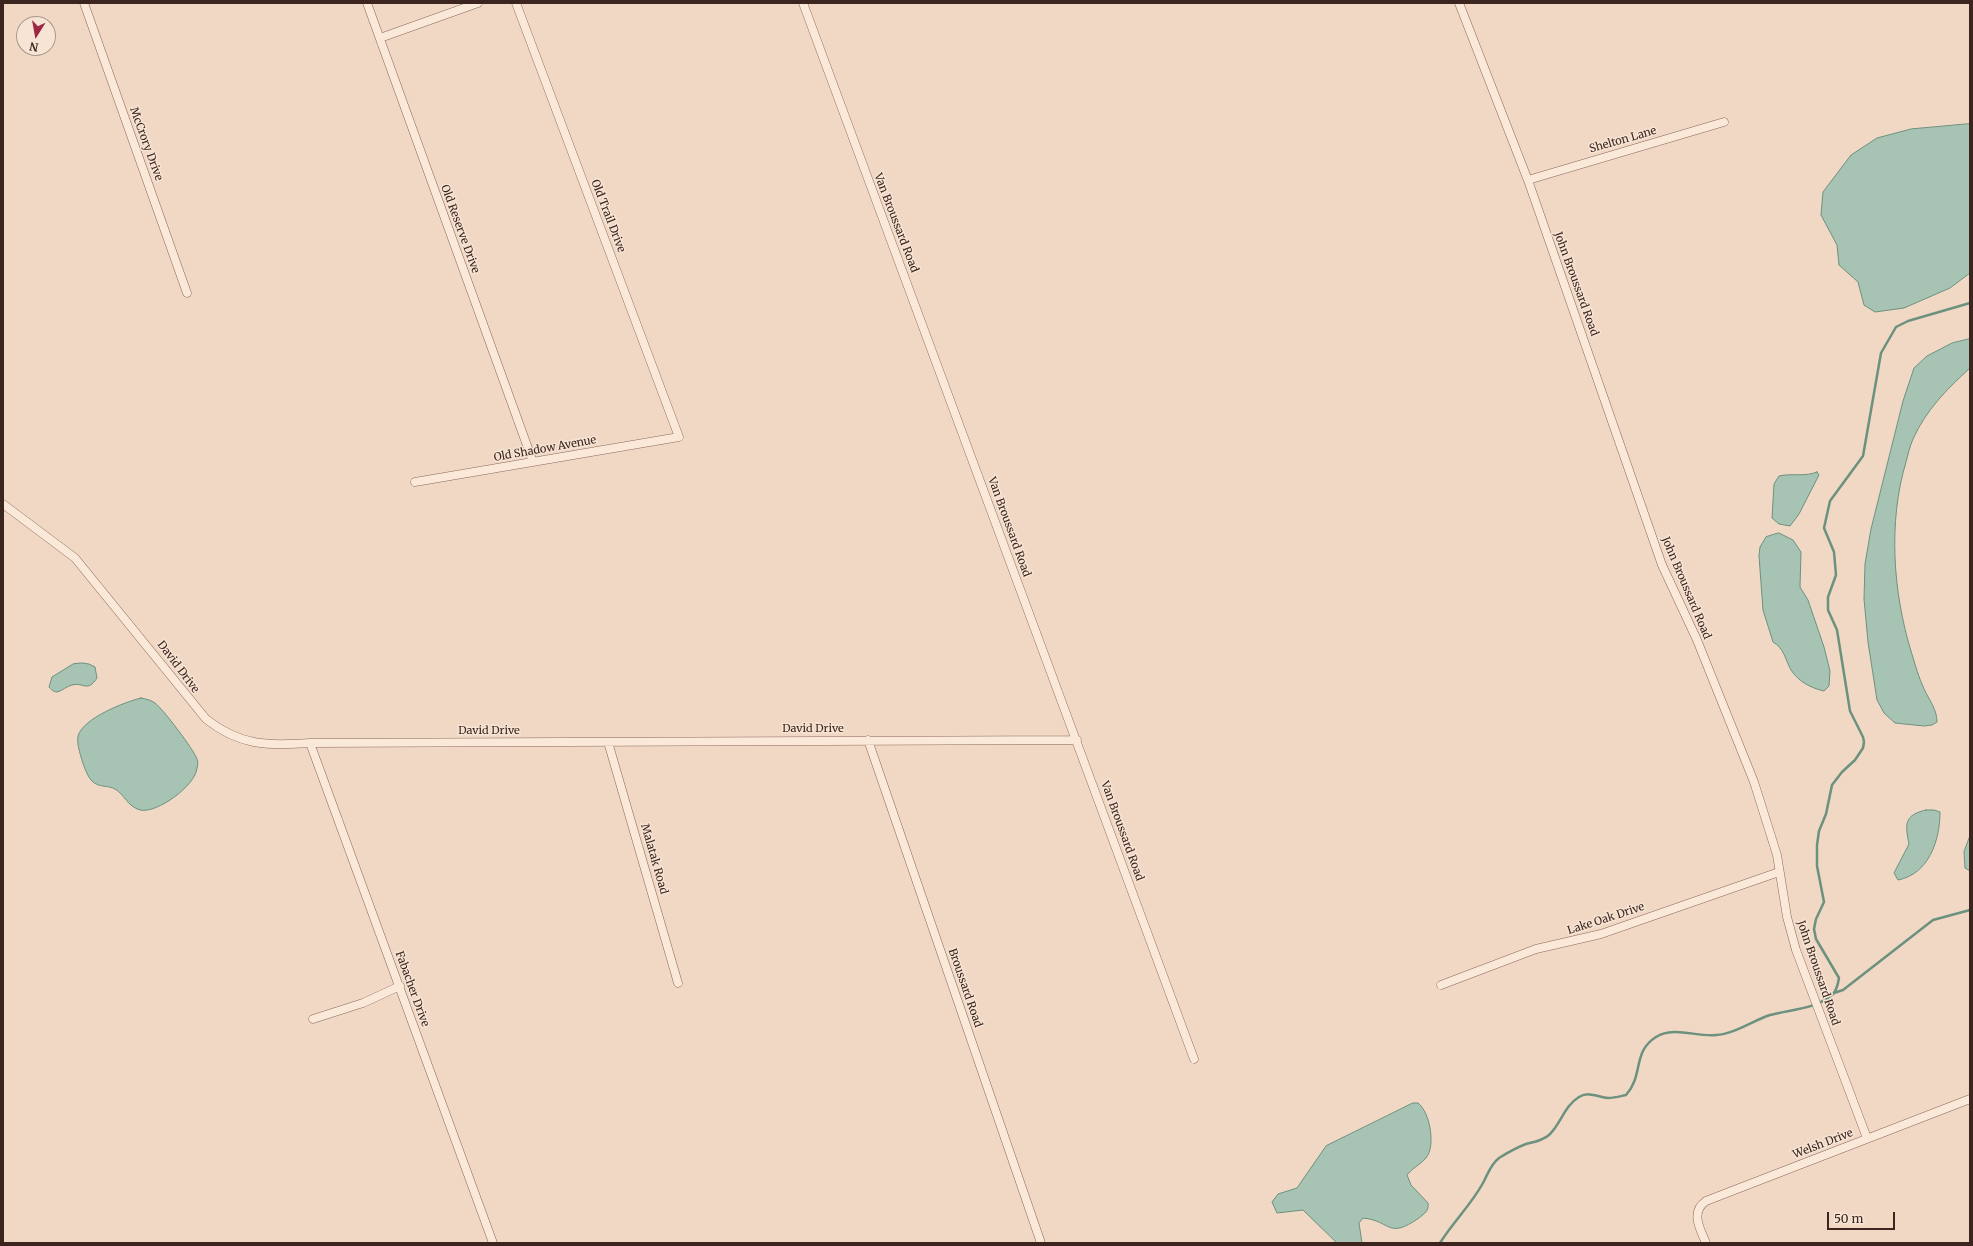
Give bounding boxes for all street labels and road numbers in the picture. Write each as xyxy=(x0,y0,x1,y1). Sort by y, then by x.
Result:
street label: McCrory Drive xyxy=(127,105,165,183)
street label: Shelton Lane xyxy=(1588,124,1658,156)
street label: Van Broussard Road xyxy=(871,172,921,274)
street label: Old Trail Drive xyxy=(588,178,628,254)
street label: Old Reserve Drive xyxy=(438,183,482,275)
street label: John Broussard Road xyxy=(1551,230,1601,338)
street label: Old Shadow Avenue xyxy=(493,433,597,465)
street label: Van Broussard Road xyxy=(985,475,1033,579)
street label: John Broussard Road xyxy=(1658,535,1714,641)
street label: David Drive xyxy=(154,638,202,696)
street label: David Drive xyxy=(782,722,844,736)
street label: David Drive xyxy=(458,724,520,738)
street label: Van Broussard Road xyxy=(1098,779,1146,883)
street label: Malatak Road xyxy=(638,822,670,896)
street label: Lake Oak Drive xyxy=(1566,900,1646,938)
street label: John Broussard Road xyxy=(1794,919,1842,1027)
street label: Broussard Road xyxy=(945,947,985,1029)
street label: Fabacher Drive xyxy=(392,950,432,1028)
street label: Welsh Drive xyxy=(1791,1127,1855,1161)

